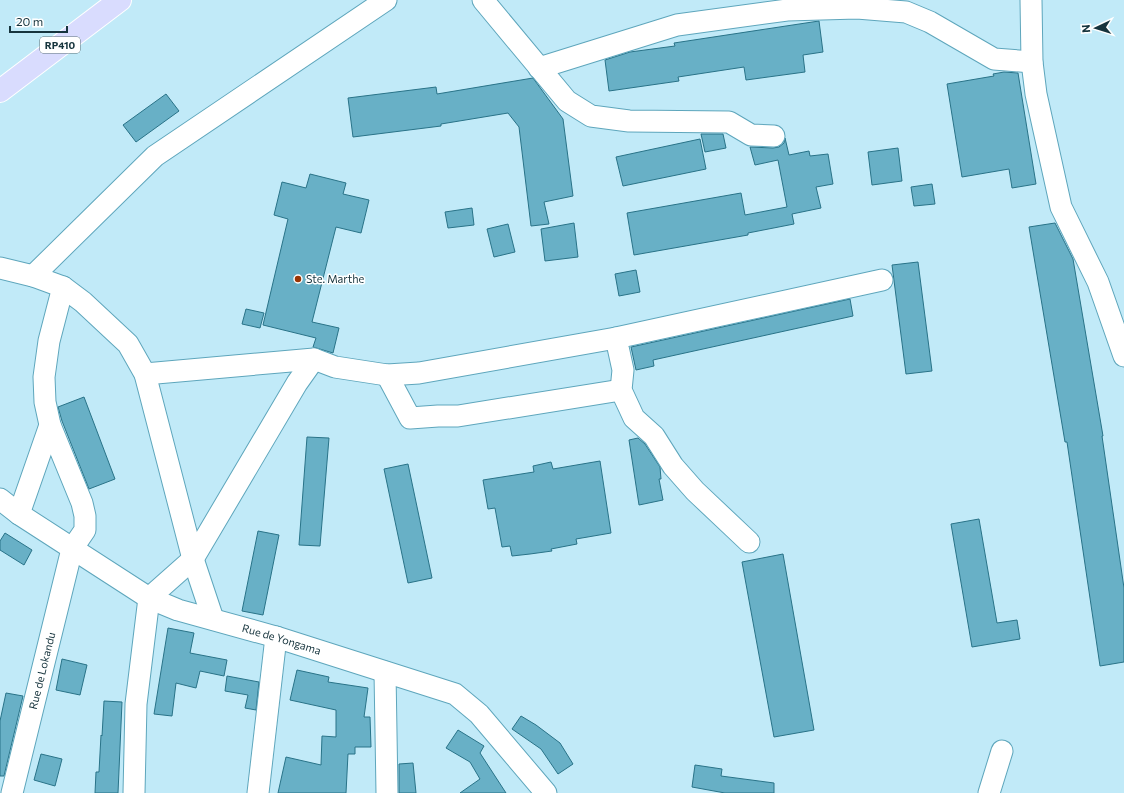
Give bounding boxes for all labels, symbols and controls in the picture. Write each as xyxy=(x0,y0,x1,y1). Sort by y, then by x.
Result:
scale bar xyxy=(10,8,67,34)
north arrow xyxy=(1076,8,1116,48)
text: 20 m xyxy=(16,14,43,28)
text: N xyxy=(1079,24,1092,33)
road number: RP410 xyxy=(40,37,80,53)
place label: Ste. Marthe xyxy=(306,272,365,285)
marker: Ste. Marthe xyxy=(293,274,303,284)
street label: Rue de Yongama xyxy=(241,621,323,657)
street label: Rue de Lokandu xyxy=(26,631,57,710)

